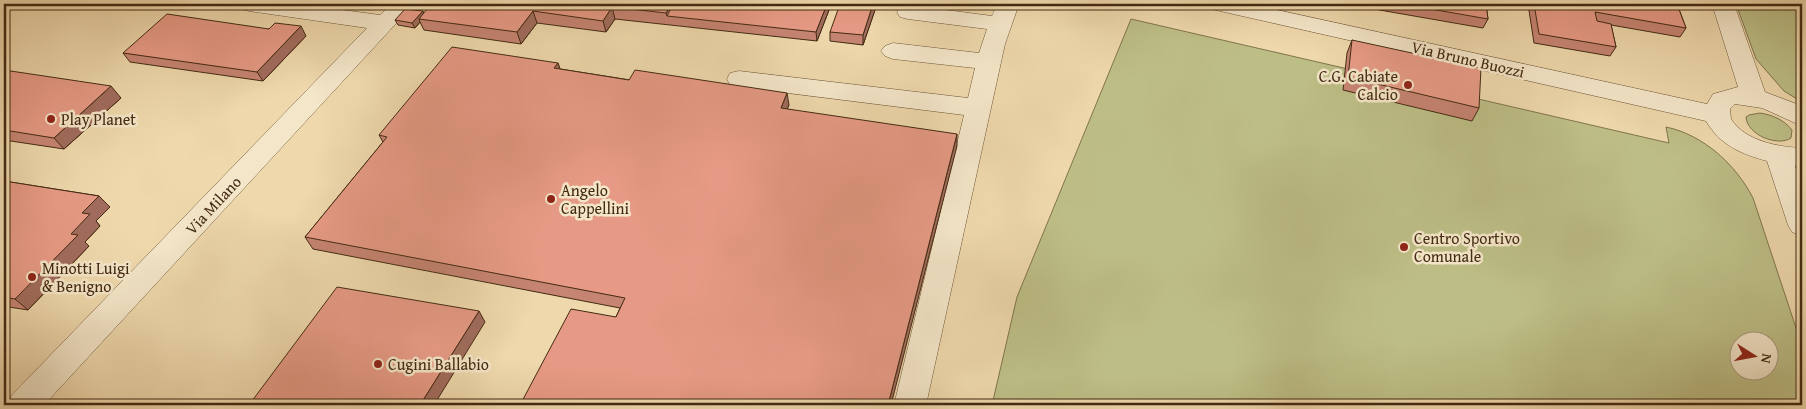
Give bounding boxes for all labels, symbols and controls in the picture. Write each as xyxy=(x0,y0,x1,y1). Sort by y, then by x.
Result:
street label: Via Bruno Buozzi xyxy=(1409,34,1527,84)
place label: C.G. Cabiate Calcio xyxy=(1319,64,1398,106)
marker: C.G. Cabiate Calcio xyxy=(1402,79,1414,91)
place label: Play Planet xyxy=(61,107,136,131)
marker: Play Planet xyxy=(45,113,57,125)
street label: Via Milano xyxy=(179,170,247,240)
place label: Angelo Cappellini xyxy=(561,178,629,220)
marker: Angelo Cappellini xyxy=(545,193,557,205)
place label: Centro Sportivo Comunale xyxy=(1414,226,1520,268)
marker: Centro Sportivo Comunale xyxy=(1398,241,1410,253)
place label: Minotti Luigi & Benigno xyxy=(42,256,130,298)
marker: Minotti Luigi & Benigno xyxy=(26,271,38,283)
north arrow xyxy=(1728,332,1778,382)
place label: Cugini Ballabio xyxy=(388,352,489,376)
text: N xyxy=(1756,352,1777,366)
marker: Cugini Ballabio xyxy=(372,358,384,370)

